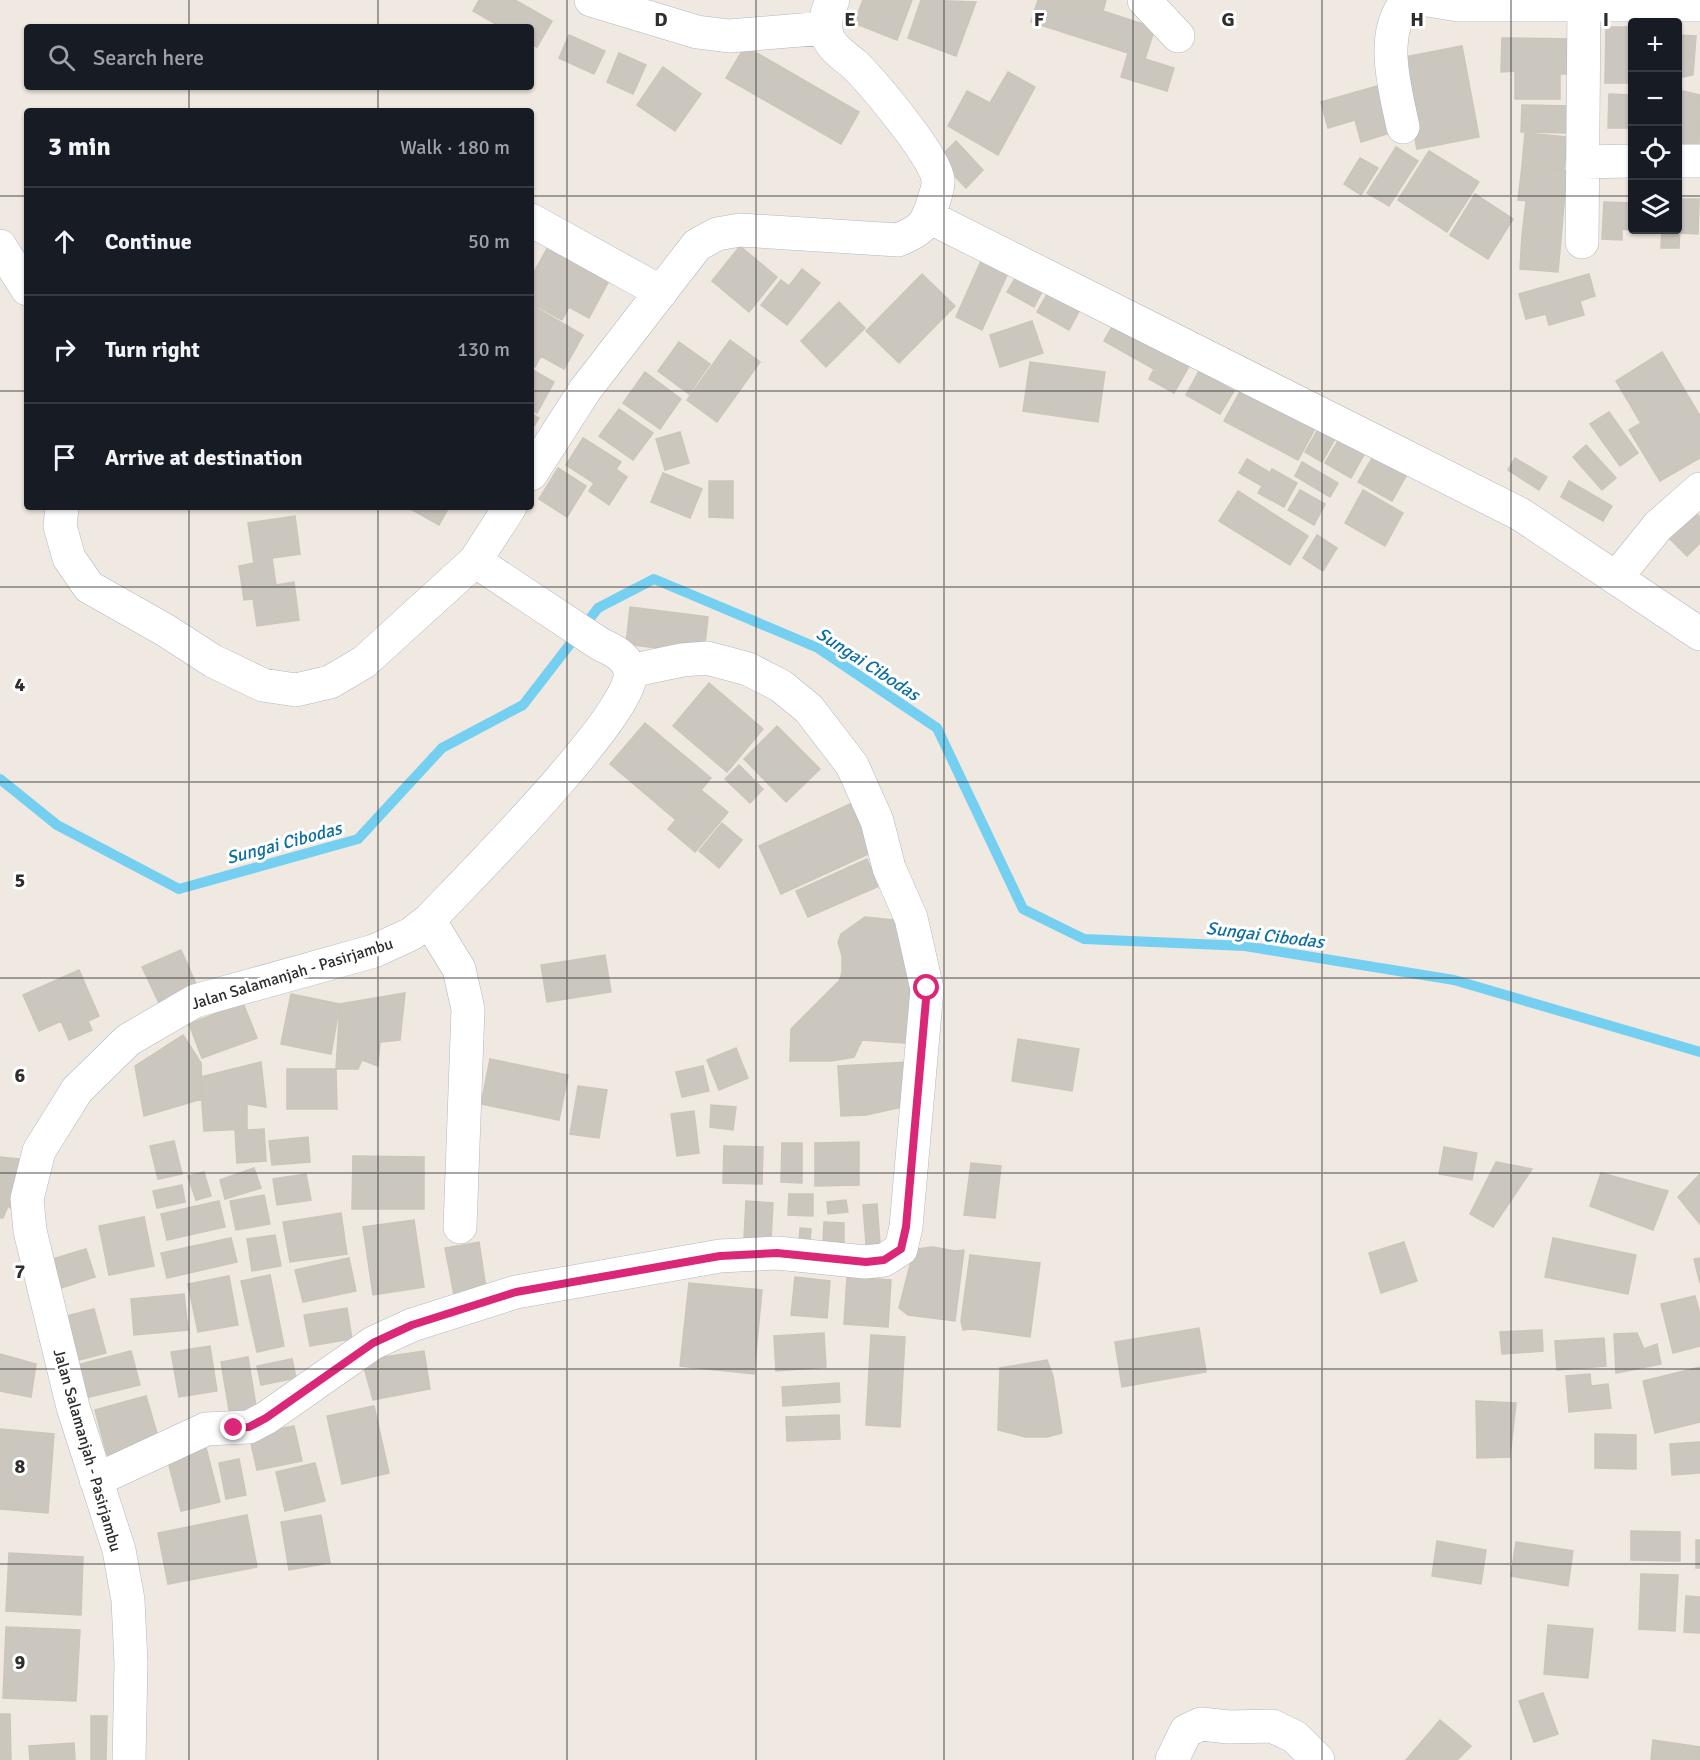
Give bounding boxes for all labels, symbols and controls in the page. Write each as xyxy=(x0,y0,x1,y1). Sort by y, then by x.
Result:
text: D xyxy=(654,7,668,32)
text: E xyxy=(844,7,856,32)
text: F xyxy=(1034,7,1045,32)
text: G xyxy=(1221,7,1235,32)
text: H xyxy=(1410,7,1424,32)
text: I xyxy=(1603,7,1609,32)
map controls xyxy=(1628,18,1682,234)
button: + xyxy=(1628,18,1682,72)
search box xyxy=(24,24,534,90)
icon: search xyxy=(45,41,78,74)
text: Search here xyxy=(93,44,204,71)
button: − xyxy=(1628,72,1682,126)
button: locate xyxy=(1628,126,1682,180)
text: 3 min xyxy=(48,131,111,163)
text: Walk · 180 m xyxy=(400,135,510,160)
button: layers xyxy=(1628,180,1682,234)
icon: ahead xyxy=(48,225,81,258)
text: Continue xyxy=(105,228,192,255)
text: 50 m xyxy=(468,229,510,254)
icon: right xyxy=(48,333,81,366)
text: Turn right xyxy=(105,336,200,363)
text: 130 m xyxy=(457,337,510,362)
icon: arrive xyxy=(48,441,81,474)
text: Arrive at destination xyxy=(105,444,302,471)
water label: Sungai Cibodas xyxy=(812,623,925,707)
text: 4 xyxy=(15,672,26,697)
water label: Sungai Cibodas xyxy=(224,817,346,869)
text: 5 xyxy=(15,868,25,893)
water label: Sungai Cibodas xyxy=(1205,917,1327,953)
street label: Jalan Salamanjah - Pasirjambu xyxy=(189,934,396,1014)
route start xyxy=(913,974,939,1000)
text: 6 xyxy=(15,1063,26,1088)
text: 7 xyxy=(15,1259,26,1284)
street label: Jalan Salamanjah - Pasirjambu xyxy=(48,1347,126,1554)
route end xyxy=(220,1414,246,1440)
text: 8 xyxy=(15,1454,26,1479)
text: 9 xyxy=(15,1650,26,1675)

